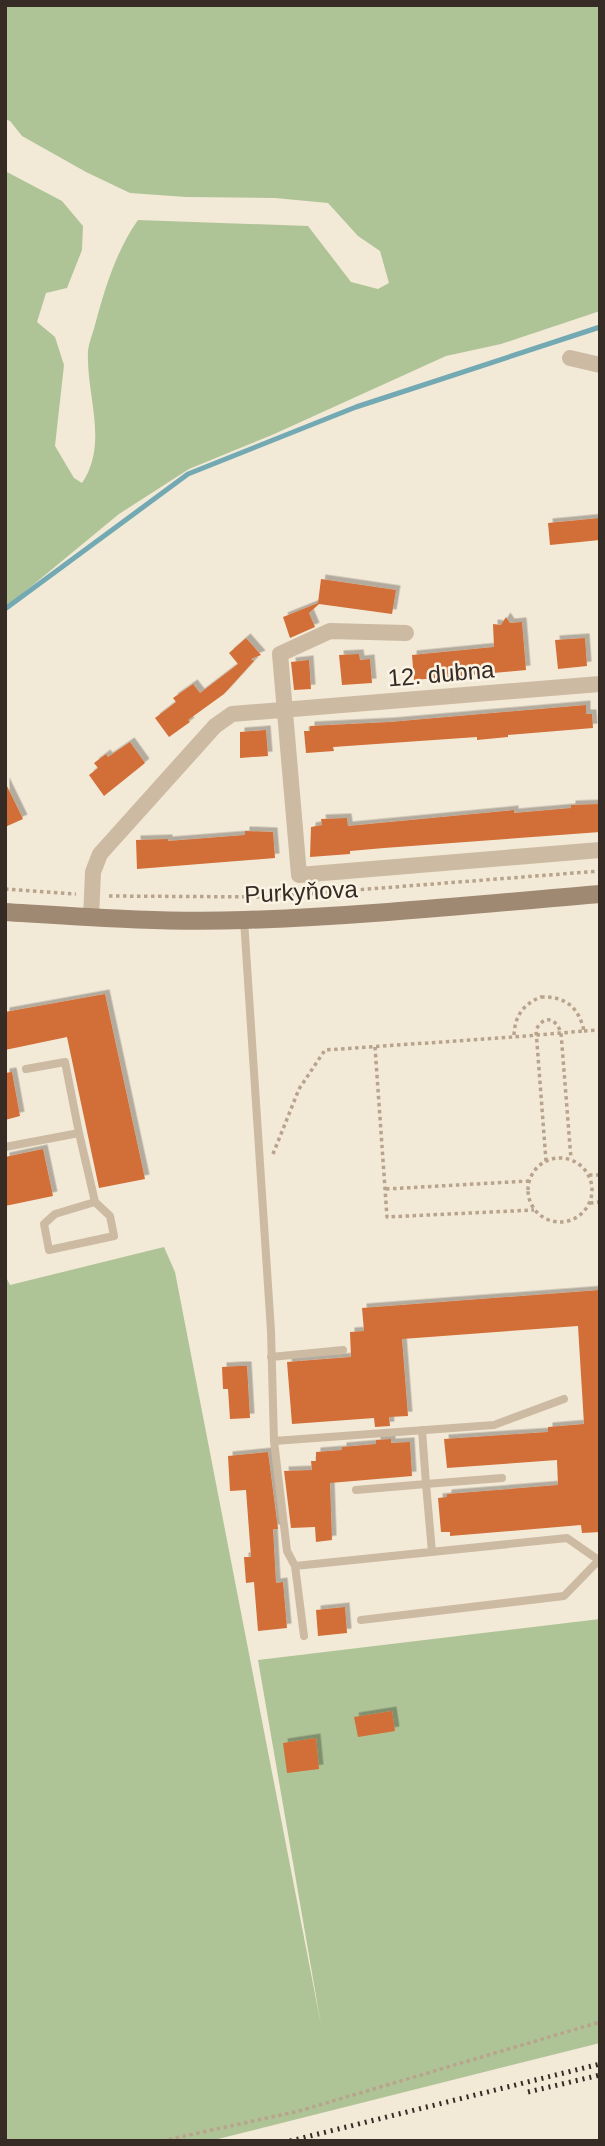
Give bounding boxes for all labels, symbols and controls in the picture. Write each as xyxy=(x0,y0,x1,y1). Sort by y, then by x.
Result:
street label: 12. dubna xyxy=(387,655,496,692)
street label: Purkyňova xyxy=(244,875,359,908)

